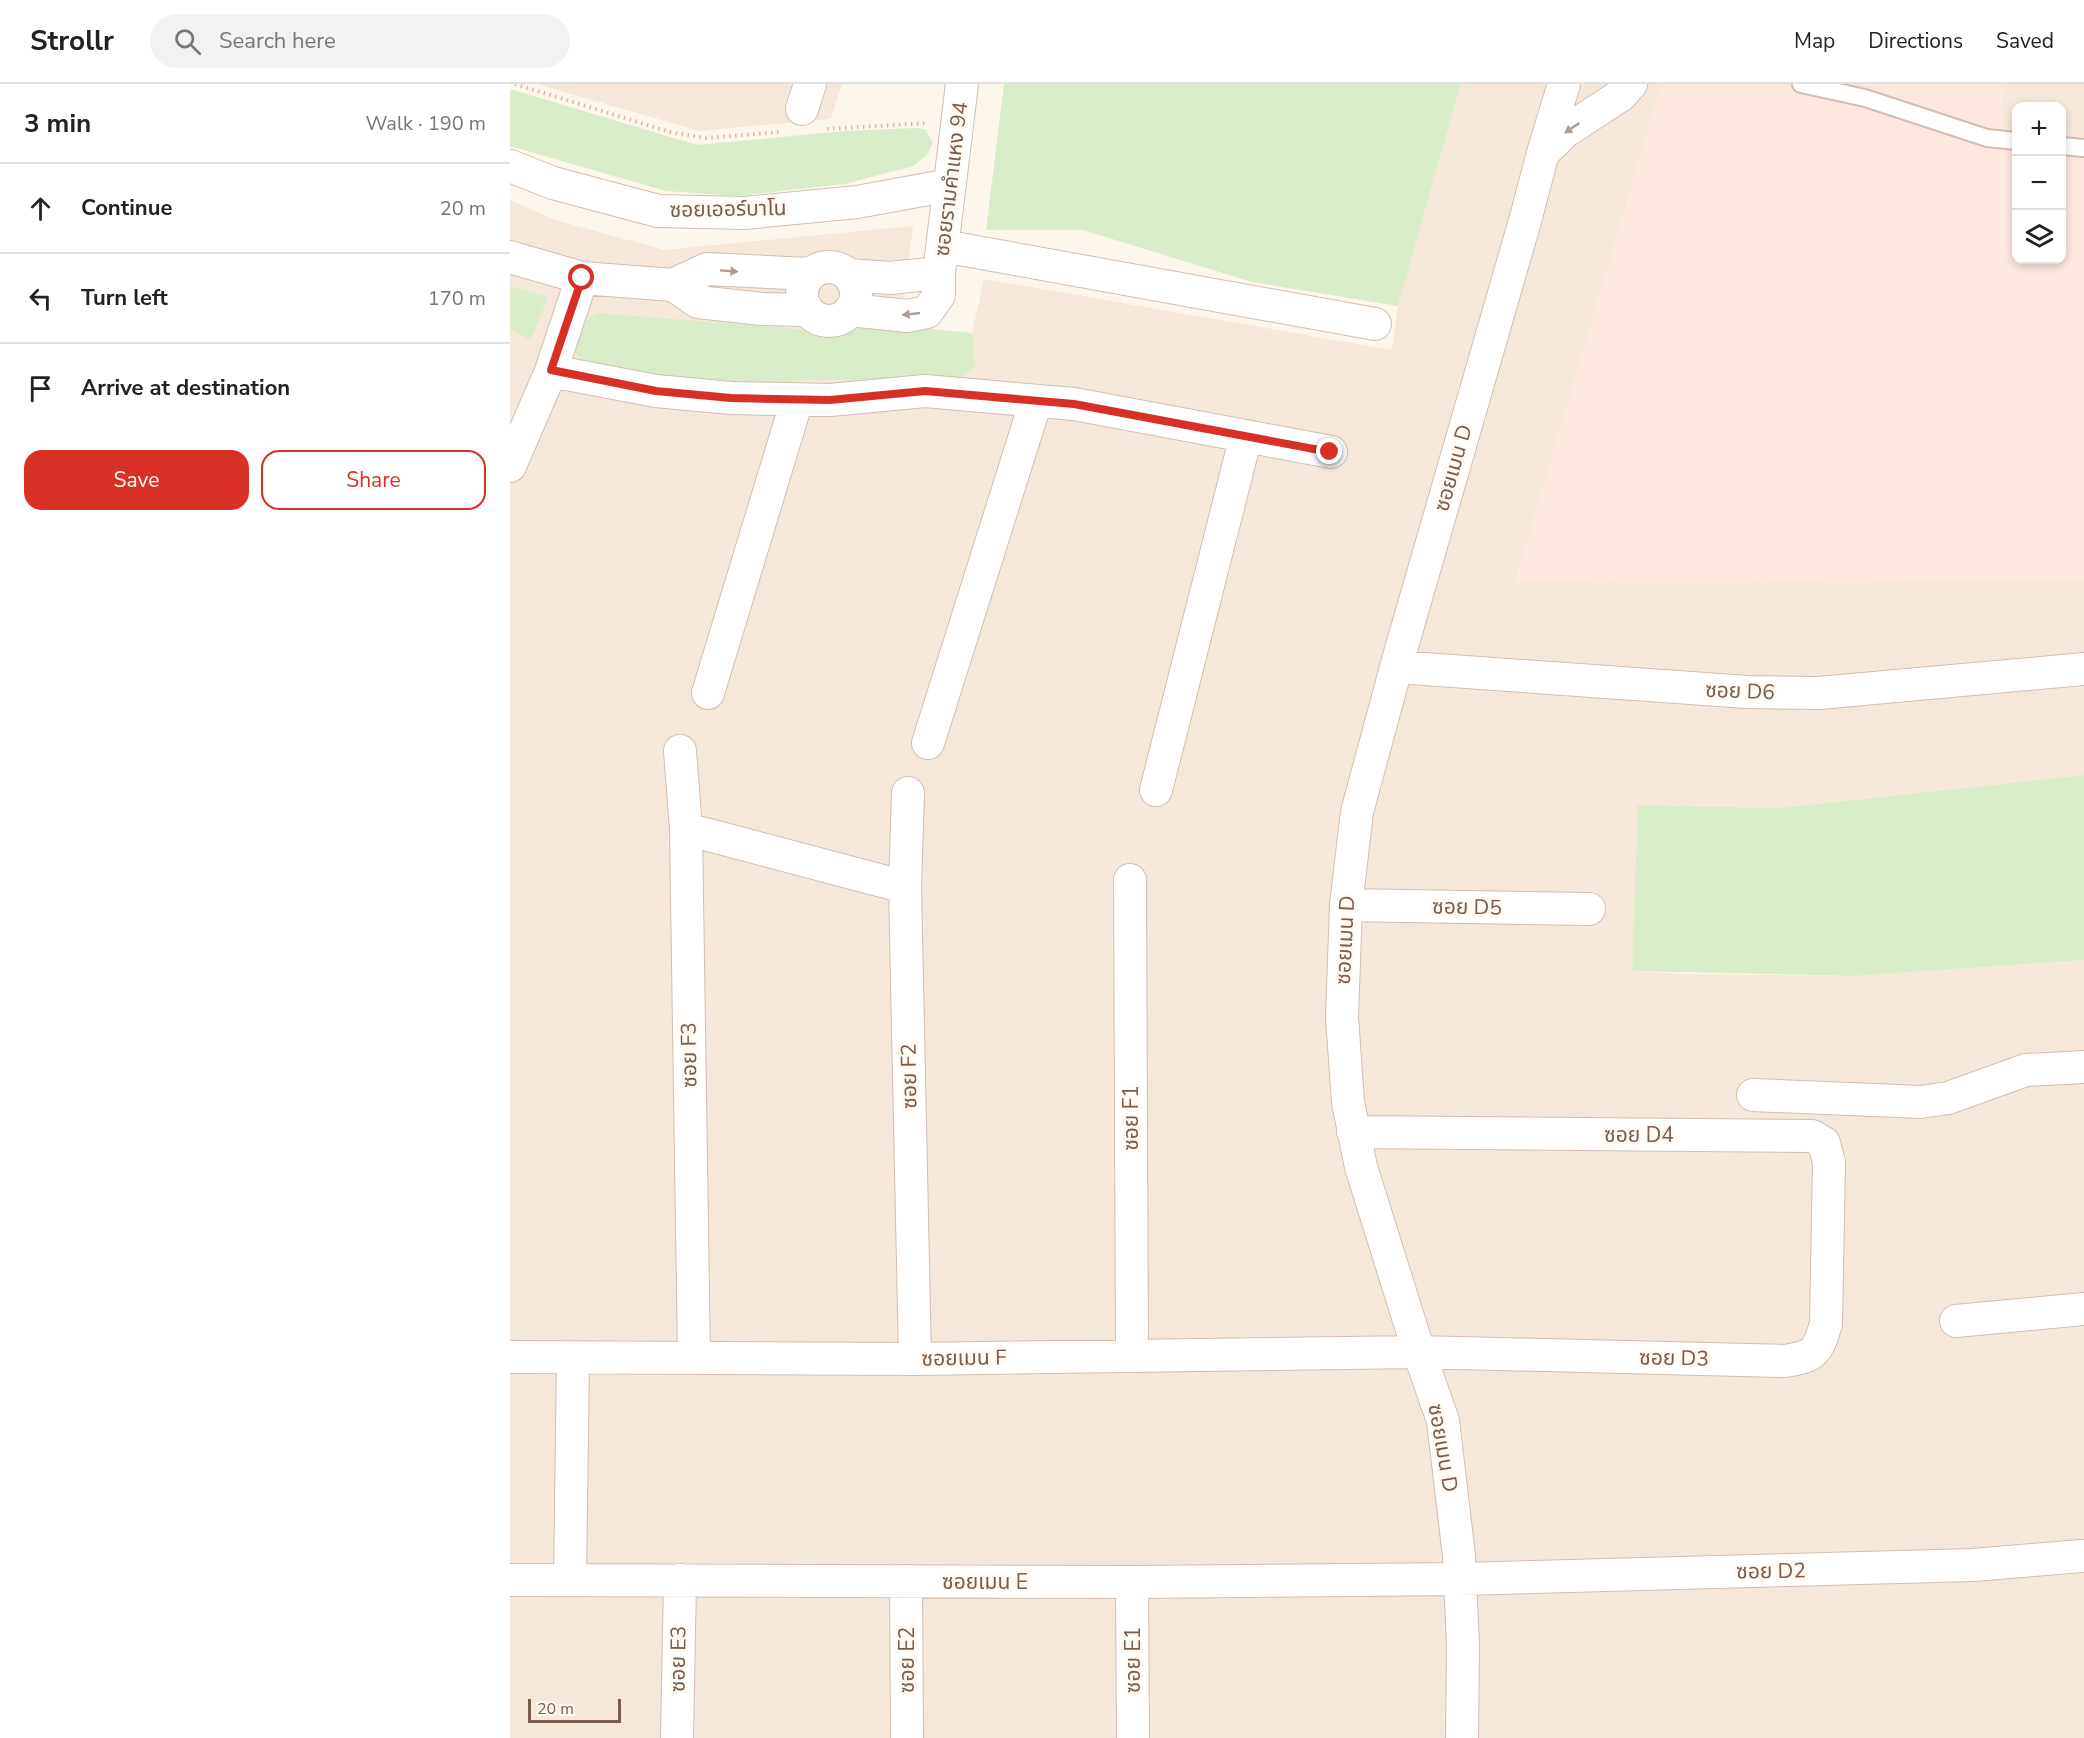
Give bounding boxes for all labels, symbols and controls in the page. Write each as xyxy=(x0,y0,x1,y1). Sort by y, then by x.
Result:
search box xyxy=(150,14,570,68)
text: Strollr xyxy=(30,22,114,60)
icon: search xyxy=(171,25,204,58)
text: Search here xyxy=(219,26,336,56)
text: Map xyxy=(1794,27,1835,55)
text: Directions xyxy=(1868,27,1963,55)
text: Saved xyxy=(1996,27,2054,55)
street label: ซอยรามคําแหง 94 xyxy=(928,100,974,258)
map controls xyxy=(2012,102,2066,264)
button: + xyxy=(2012,102,2066,156)
text: 3 min xyxy=(24,106,91,141)
text: Walk · 190 m xyxy=(366,110,486,137)
one-way arrow xyxy=(1564,122,1580,133)
button: − xyxy=(2012,156,2066,210)
icon: ahead xyxy=(24,192,57,225)
text: Continue xyxy=(81,193,172,223)
street label: ซอยเออร์บาโน xyxy=(669,194,787,224)
text: 20 m xyxy=(440,195,486,222)
button: layers xyxy=(2012,210,2066,264)
route start xyxy=(568,264,594,290)
one-way arrow xyxy=(719,266,738,275)
icon: left xyxy=(24,282,57,315)
text: Turn left xyxy=(81,283,168,313)
text: 170 m xyxy=(428,285,486,312)
one-way arrow xyxy=(902,309,921,319)
icon: arrive xyxy=(24,372,57,405)
text: Arrive at destination xyxy=(81,373,290,403)
street label: ซอยเมน D xyxy=(1427,421,1479,515)
route end xyxy=(1316,438,1342,464)
button: Save xyxy=(24,450,249,510)
button: Share xyxy=(261,450,486,510)
street label: ซอย D6 xyxy=(1705,676,1775,706)
street label: ซอย D5 xyxy=(1432,892,1502,922)
street label: ซอยเมน D xyxy=(1329,895,1361,985)
street label: ซอย F3 xyxy=(674,1022,704,1088)
street label: ซอย F2 xyxy=(894,1043,924,1109)
street label: ซอย F1 xyxy=(1117,1085,1145,1151)
street label: ซอย D4 xyxy=(1604,1121,1674,1149)
street label: ซอยเมน F xyxy=(921,1343,1007,1373)
street label: ซอย D3 xyxy=(1639,1343,1709,1373)
street label: ซอยเมน D xyxy=(1421,1402,1465,1494)
street label: ซอย D2 xyxy=(1736,1556,1806,1586)
street label: ซอยเมน E xyxy=(942,1568,1028,1596)
street label: ซอย E3 xyxy=(663,1626,693,1692)
street label: ซอย E2 xyxy=(893,1627,921,1693)
street label: ซอย E1 xyxy=(1119,1627,1147,1693)
scale bar xyxy=(528,1696,621,1724)
text: 20 m xyxy=(537,1698,574,1720)

